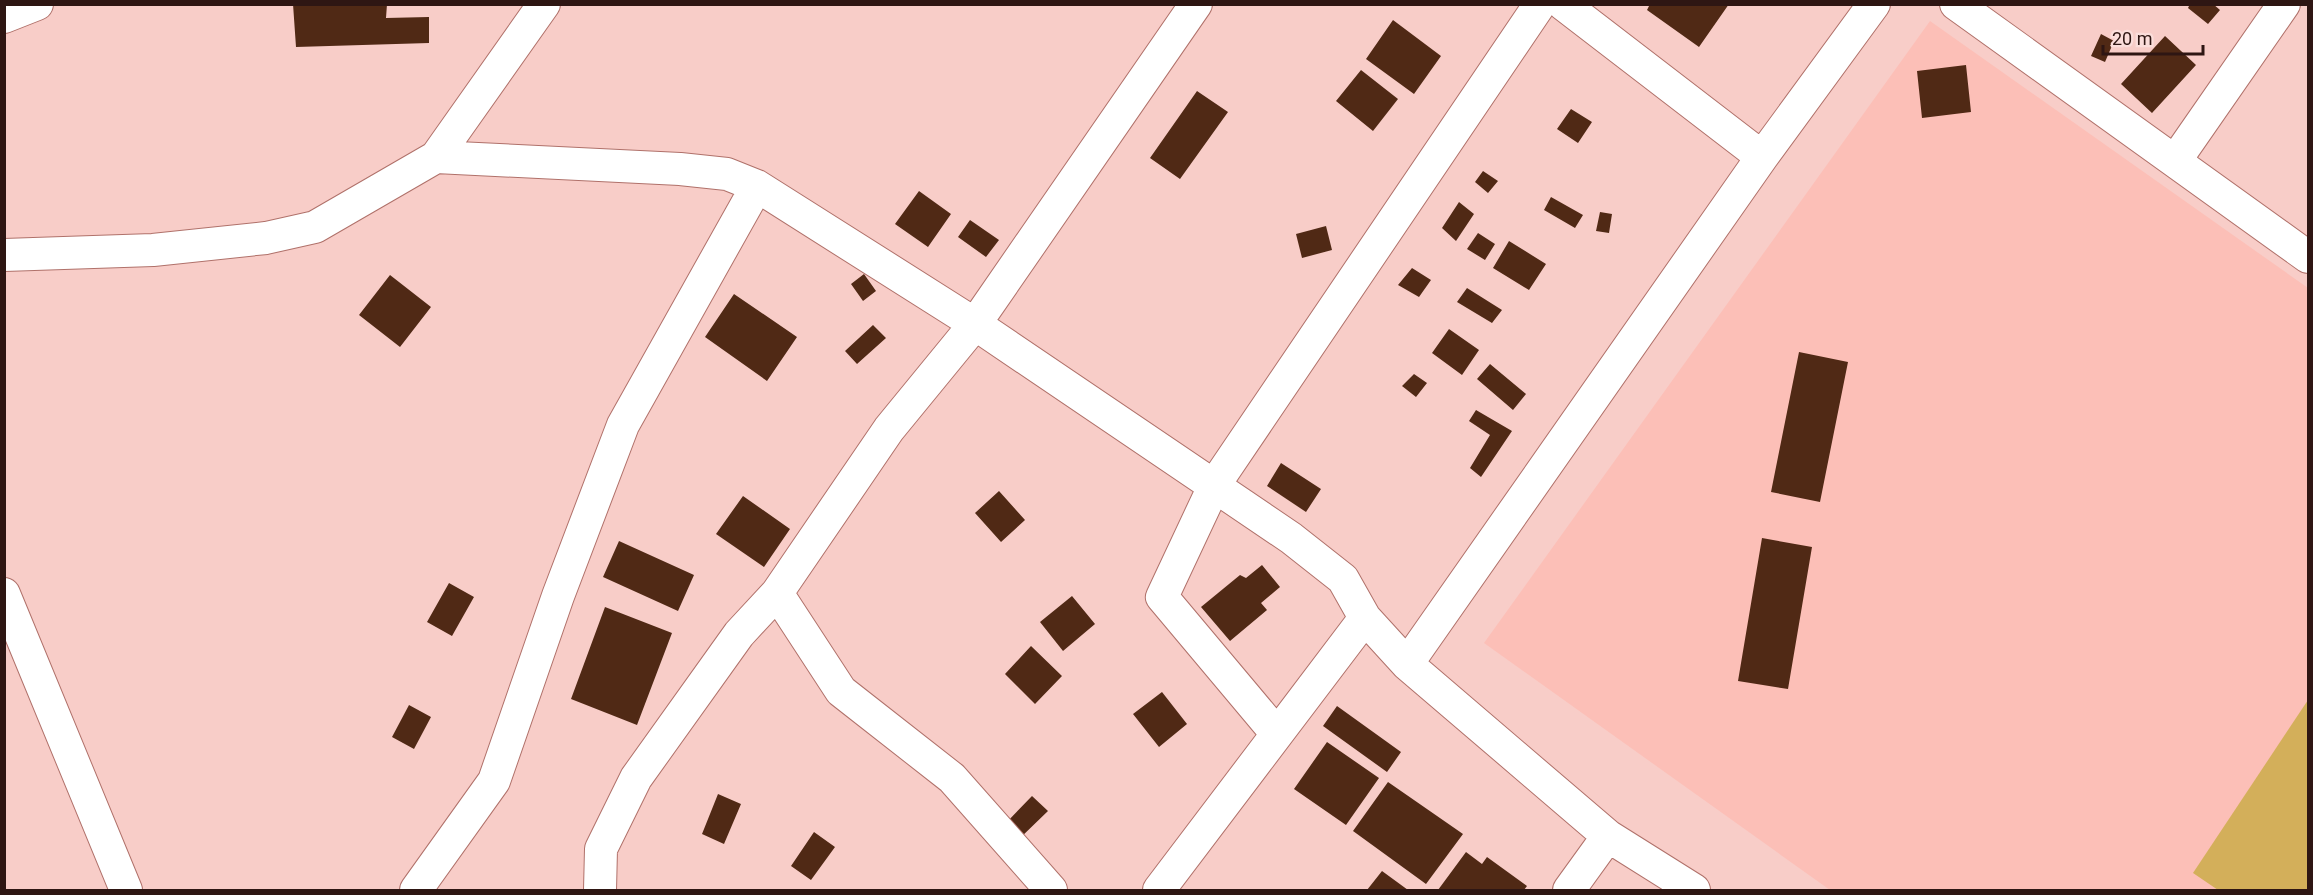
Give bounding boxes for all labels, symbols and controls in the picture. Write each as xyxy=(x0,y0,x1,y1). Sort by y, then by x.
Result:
scale bar xyxy=(2103,18,2204,56)
text: 20 m xyxy=(2112,28,2152,49)

